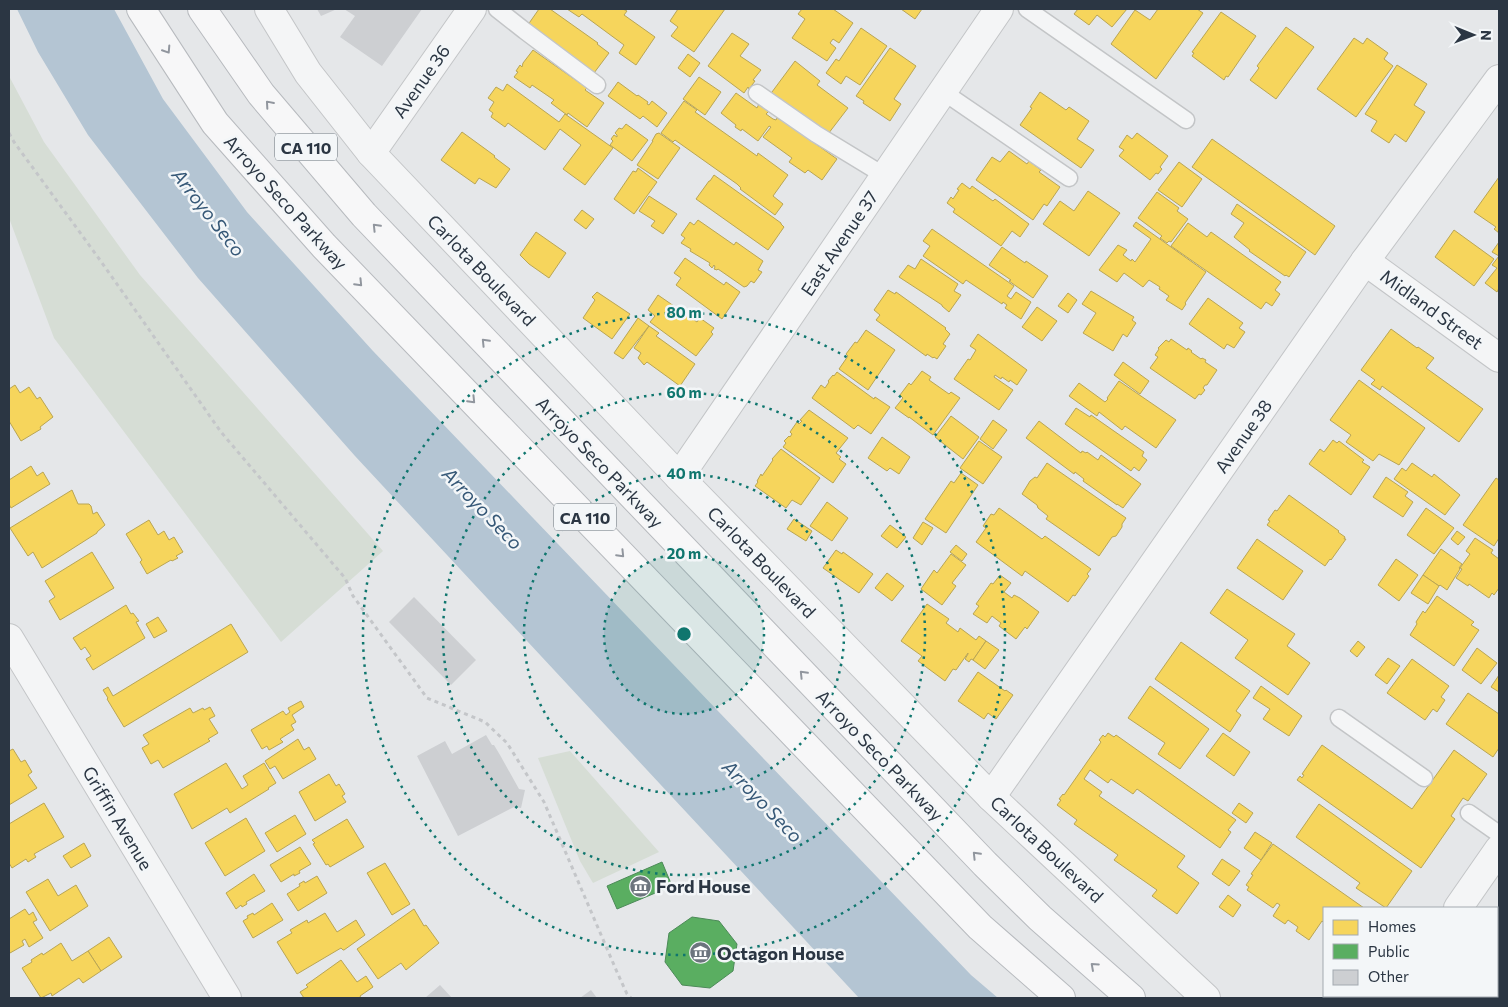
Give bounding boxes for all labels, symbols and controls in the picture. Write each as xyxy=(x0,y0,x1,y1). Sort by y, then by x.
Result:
north arrow xyxy=(1448,10,1498,60)
text: N xyxy=(1478,30,1495,41)
street label: Avenue 36 xyxy=(388,40,454,122)
one-way arrow xyxy=(161,44,170,53)
one-way arrow xyxy=(267,101,275,110)
street label: Arroyo Seco Parkway xyxy=(220,130,352,274)
road number: CA 110 xyxy=(275,134,337,160)
water label: Arroyo Seco xyxy=(167,163,250,261)
street label: East Avenue 37 xyxy=(796,186,882,300)
street label: Carlota Boulevard xyxy=(423,210,541,330)
one-way arrow xyxy=(373,224,382,233)
street label: Midland Street xyxy=(1376,264,1488,354)
one-way arrow xyxy=(353,277,362,286)
text: 80 m xyxy=(666,303,702,321)
one-way arrow xyxy=(482,338,491,347)
text: 60 m xyxy=(666,383,702,401)
street label: Arroyo Seco Parkway xyxy=(532,392,668,532)
one-way arrow xyxy=(466,394,475,403)
street label: Avenue 38 xyxy=(1210,395,1276,477)
water label: Arroyo Seco xyxy=(437,461,528,554)
text: 40 m xyxy=(666,464,702,482)
street label: Carlota Boulevard xyxy=(703,502,821,622)
road number: CA 110 xyxy=(554,504,616,530)
text: 20 m xyxy=(667,544,701,562)
one-way arrow xyxy=(615,549,624,558)
centre of rings xyxy=(675,625,693,643)
one-way arrow xyxy=(800,671,809,680)
street label: Arroyo Seco Parkway xyxy=(812,685,948,825)
water label: Arroyo Seco xyxy=(717,754,808,847)
street label: Griffin Avenue xyxy=(78,762,158,874)
street label: Carlota Boulevard xyxy=(986,791,1108,907)
one-way arrow xyxy=(973,852,982,861)
museum icon: Ford House xyxy=(628,874,652,898)
place label: Ford House xyxy=(656,875,750,897)
legend xyxy=(1323,907,1498,997)
text: Homes xyxy=(1368,917,1416,935)
museum icon: Octagon House xyxy=(689,941,713,965)
place label: Octagon House xyxy=(717,942,844,964)
text: Public xyxy=(1368,942,1410,960)
one-way arrow xyxy=(1090,963,1099,972)
text: Other xyxy=(1368,967,1409,985)

